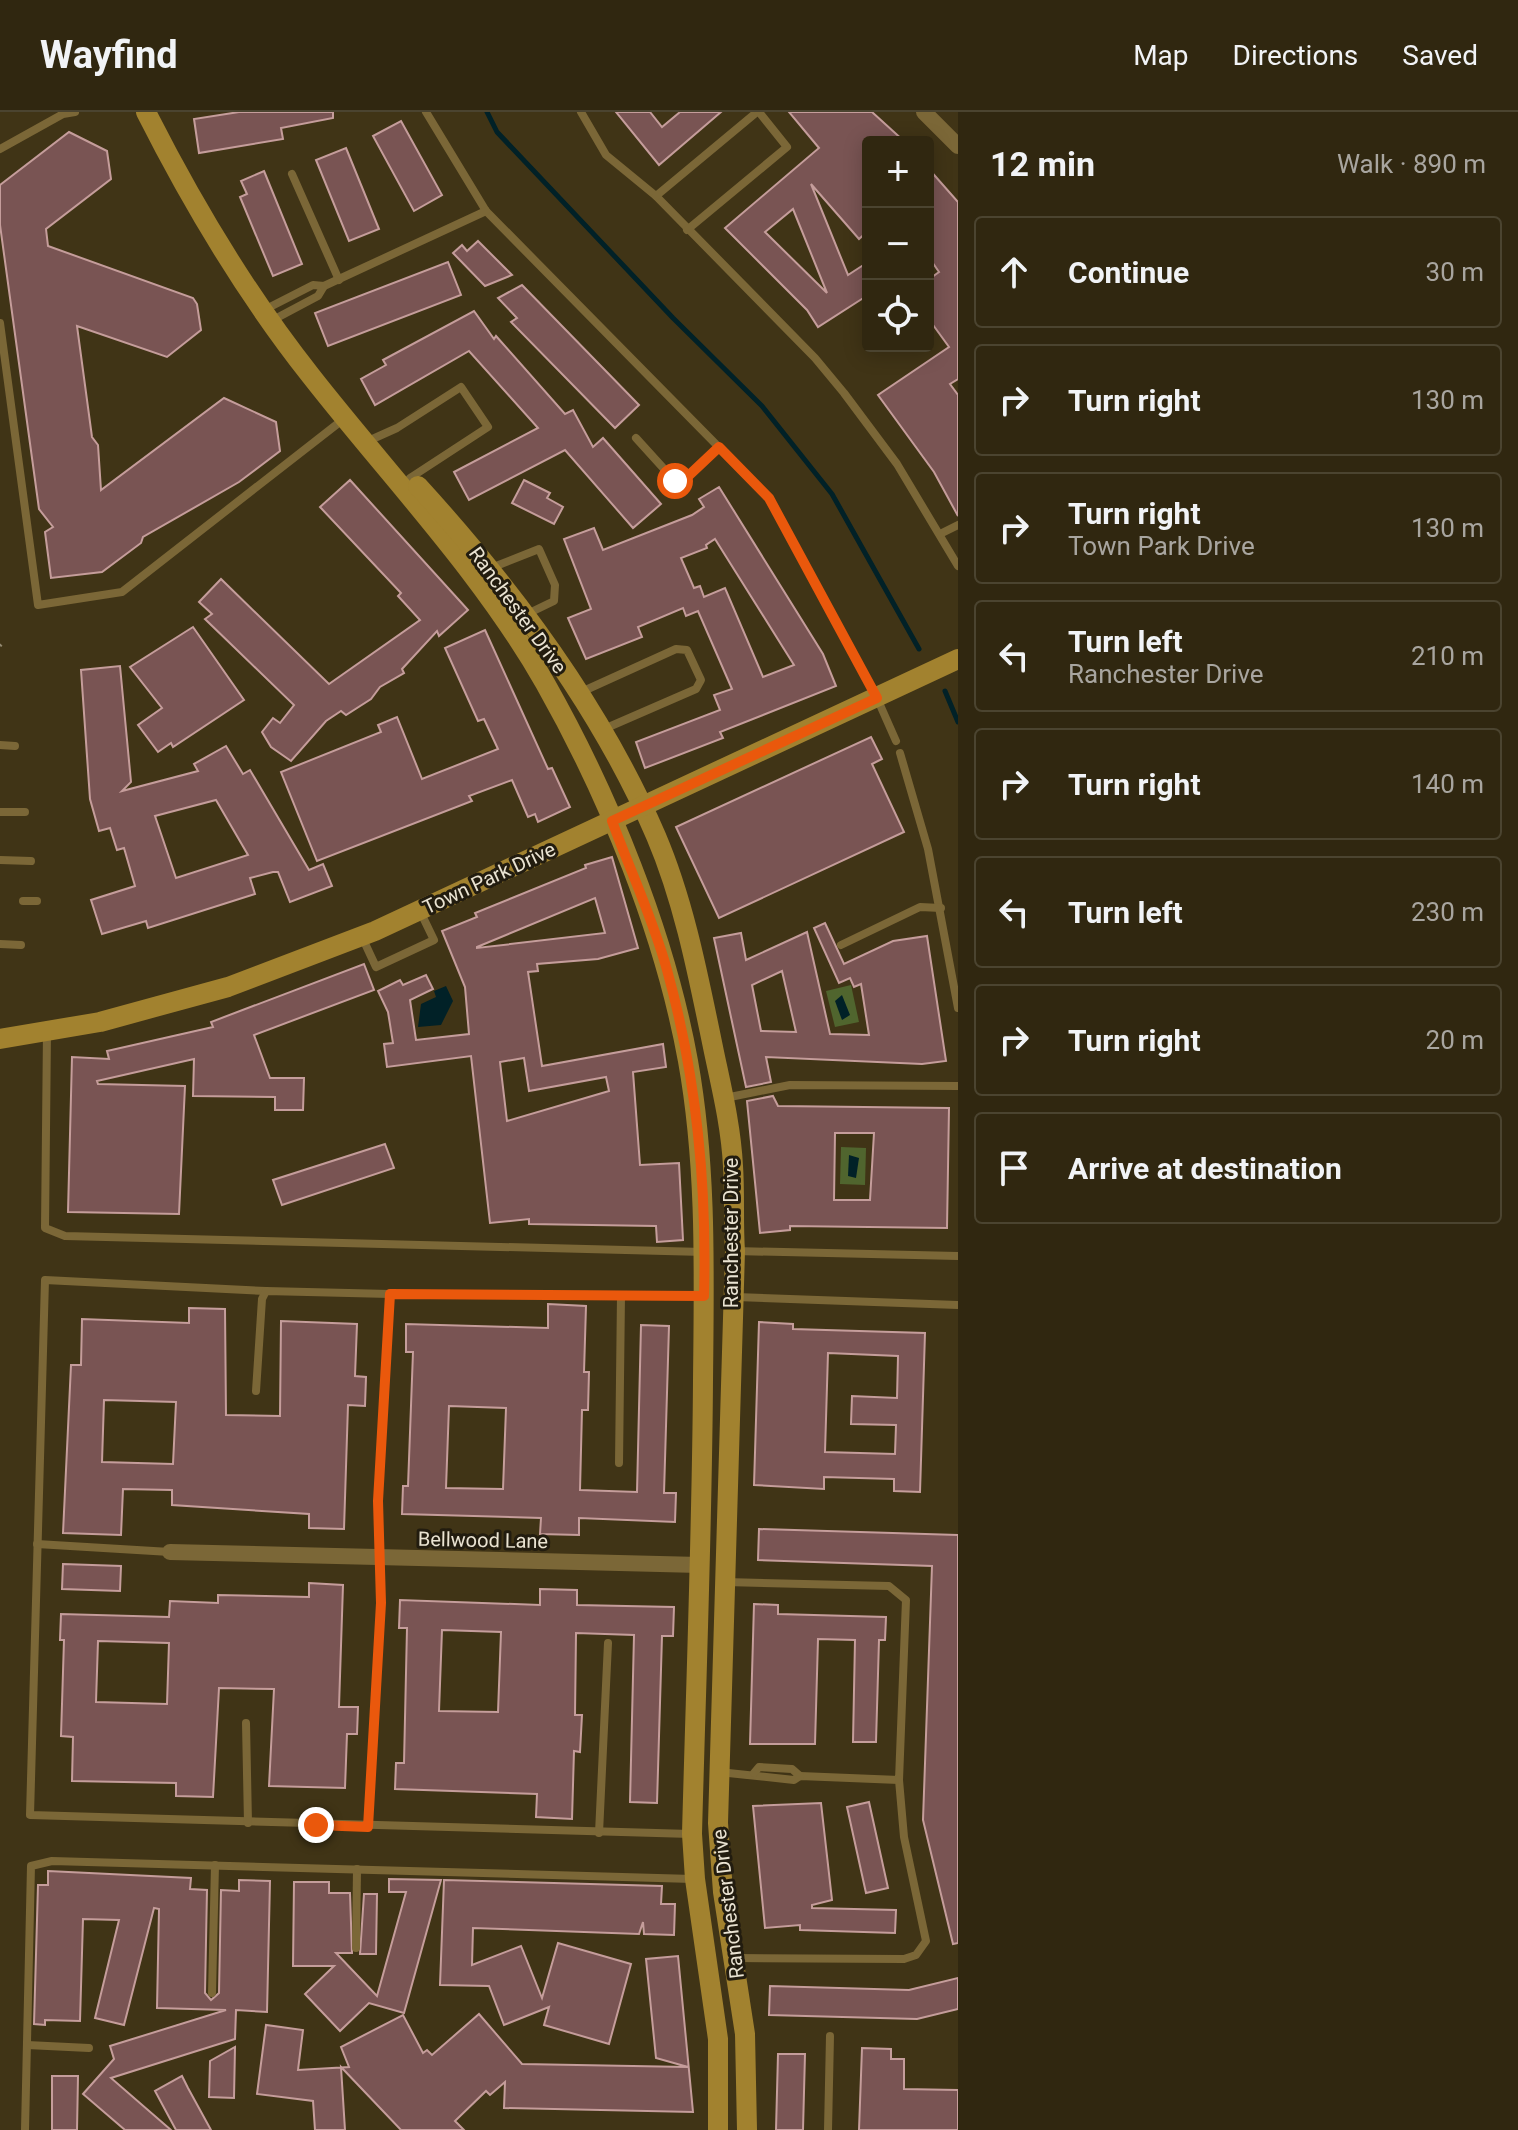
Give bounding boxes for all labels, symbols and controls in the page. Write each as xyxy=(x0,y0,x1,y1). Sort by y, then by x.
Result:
text: Wayfind xyxy=(40,33,178,77)
text: Map xyxy=(1133,39,1189,72)
text: Directions xyxy=(1233,39,1358,72)
text: Saved xyxy=(1402,39,1478,72)
map controls xyxy=(862,136,934,352)
button: + xyxy=(862,136,934,208)
text: 12 min xyxy=(990,144,1095,184)
text: Walk · 890 m xyxy=(1337,149,1486,179)
button: − xyxy=(862,208,934,280)
icon: ahead xyxy=(992,250,1036,294)
text: Continue xyxy=(1068,255,1189,290)
text: 30 m xyxy=(1426,257,1484,287)
button: locate xyxy=(862,280,934,352)
icon: right xyxy=(992,378,1036,422)
text: Turn right xyxy=(1068,383,1201,418)
text: 130 m xyxy=(1411,385,1484,415)
route start xyxy=(657,463,693,499)
text: Turn right xyxy=(1068,496,1201,531)
icon: right xyxy=(992,506,1036,550)
text: 130 m xyxy=(1411,513,1484,543)
text: Town Park Drive xyxy=(1068,531,1255,561)
street label: Ranchester Drive xyxy=(464,542,572,678)
text: Turn left xyxy=(1068,624,1183,659)
icon: left xyxy=(992,634,1036,678)
text: 210 m xyxy=(1411,641,1484,671)
text: Ranchester Drive xyxy=(1068,659,1264,689)
icon: right xyxy=(992,762,1036,806)
text: Turn right xyxy=(1068,767,1201,802)
text: 140 m xyxy=(1411,769,1484,799)
street label: Town Park Drive xyxy=(419,837,559,919)
icon: left xyxy=(992,890,1036,934)
text: Turn left xyxy=(1068,895,1183,930)
text: 230 m xyxy=(1411,897,1484,927)
icon: right xyxy=(992,1018,1036,1062)
text: Turn right xyxy=(1068,1023,1201,1058)
text: 20 m xyxy=(1426,1025,1484,1055)
icon: arrive xyxy=(992,1146,1036,1190)
text: Arrive at destination xyxy=(1068,1151,1342,1186)
street label: Ranchester Drive xyxy=(719,1158,743,1308)
street label: Bellwood Lane xyxy=(418,1527,548,1553)
route end xyxy=(298,1807,334,1843)
street label: Ranchester Drive xyxy=(707,1828,749,1980)

